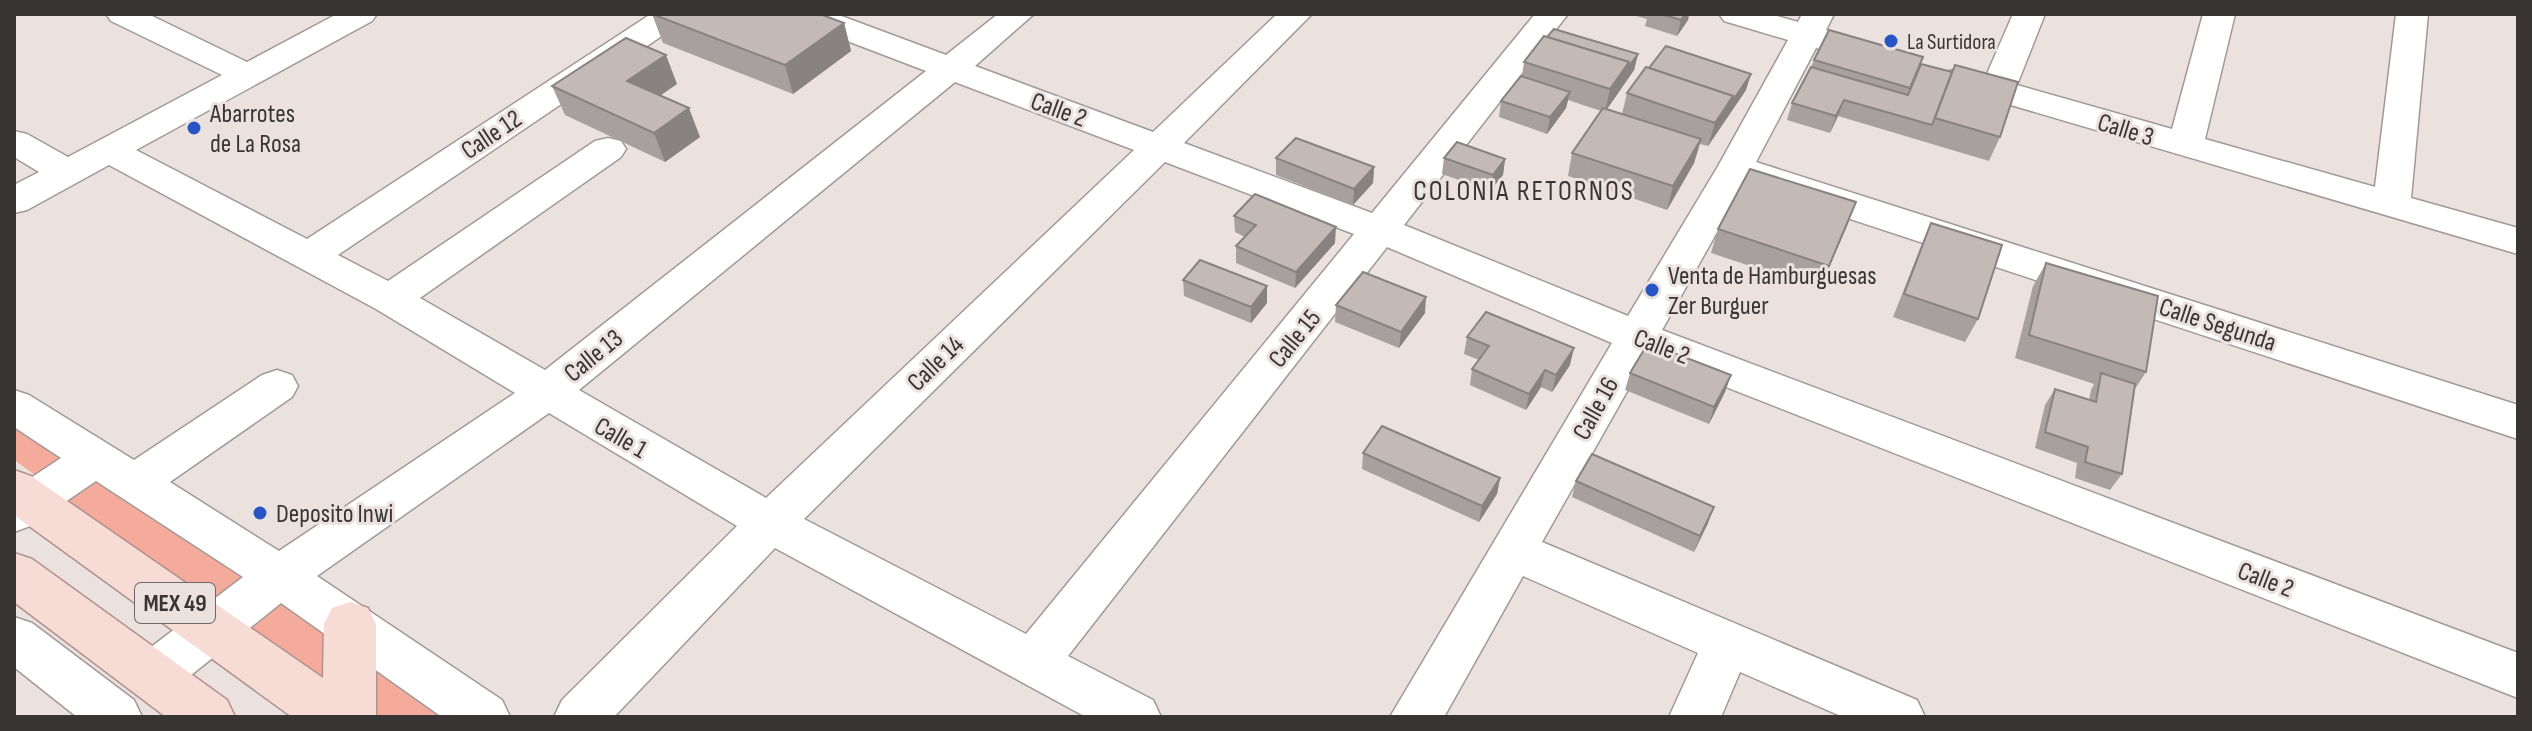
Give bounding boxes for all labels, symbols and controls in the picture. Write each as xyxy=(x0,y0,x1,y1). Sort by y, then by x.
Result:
place label: La Surtidora xyxy=(1907,29,1996,56)
marker: La Surtidora xyxy=(1882,32,1900,50)
street label: Calle 2 xyxy=(1026,86,1091,135)
place label: Abarrotes de La Rosa xyxy=(209,99,301,160)
street label: Calle 12 xyxy=(456,104,528,167)
street label: Calle 3 xyxy=(2094,107,2158,154)
marker: Abarrotes de La Rosa xyxy=(185,119,203,137)
district label: COLONIA RETORNOS xyxy=(1413,175,1635,208)
place label: Venta de Hamburguesas Zer Burguer xyxy=(1668,261,1877,322)
marker: Venta de Hamburguesas Zer Burguer xyxy=(1643,281,1661,299)
street label: Calle Segunda xyxy=(2155,292,2280,359)
street label: Calle 15 xyxy=(1262,304,1328,374)
street label: Calle 13 xyxy=(558,323,630,389)
street label: Calle 2 xyxy=(1629,323,1694,372)
street label: Calle 14 xyxy=(901,330,971,398)
street label: Calle 16 xyxy=(1567,372,1626,446)
street label: Calle 1 xyxy=(588,411,652,466)
place label: Deposito Inwi xyxy=(276,499,393,530)
marker: Deposito Inwi xyxy=(251,504,269,522)
street label: Calle 2 xyxy=(2233,556,2298,605)
road number: MEX 49 xyxy=(135,583,215,623)

